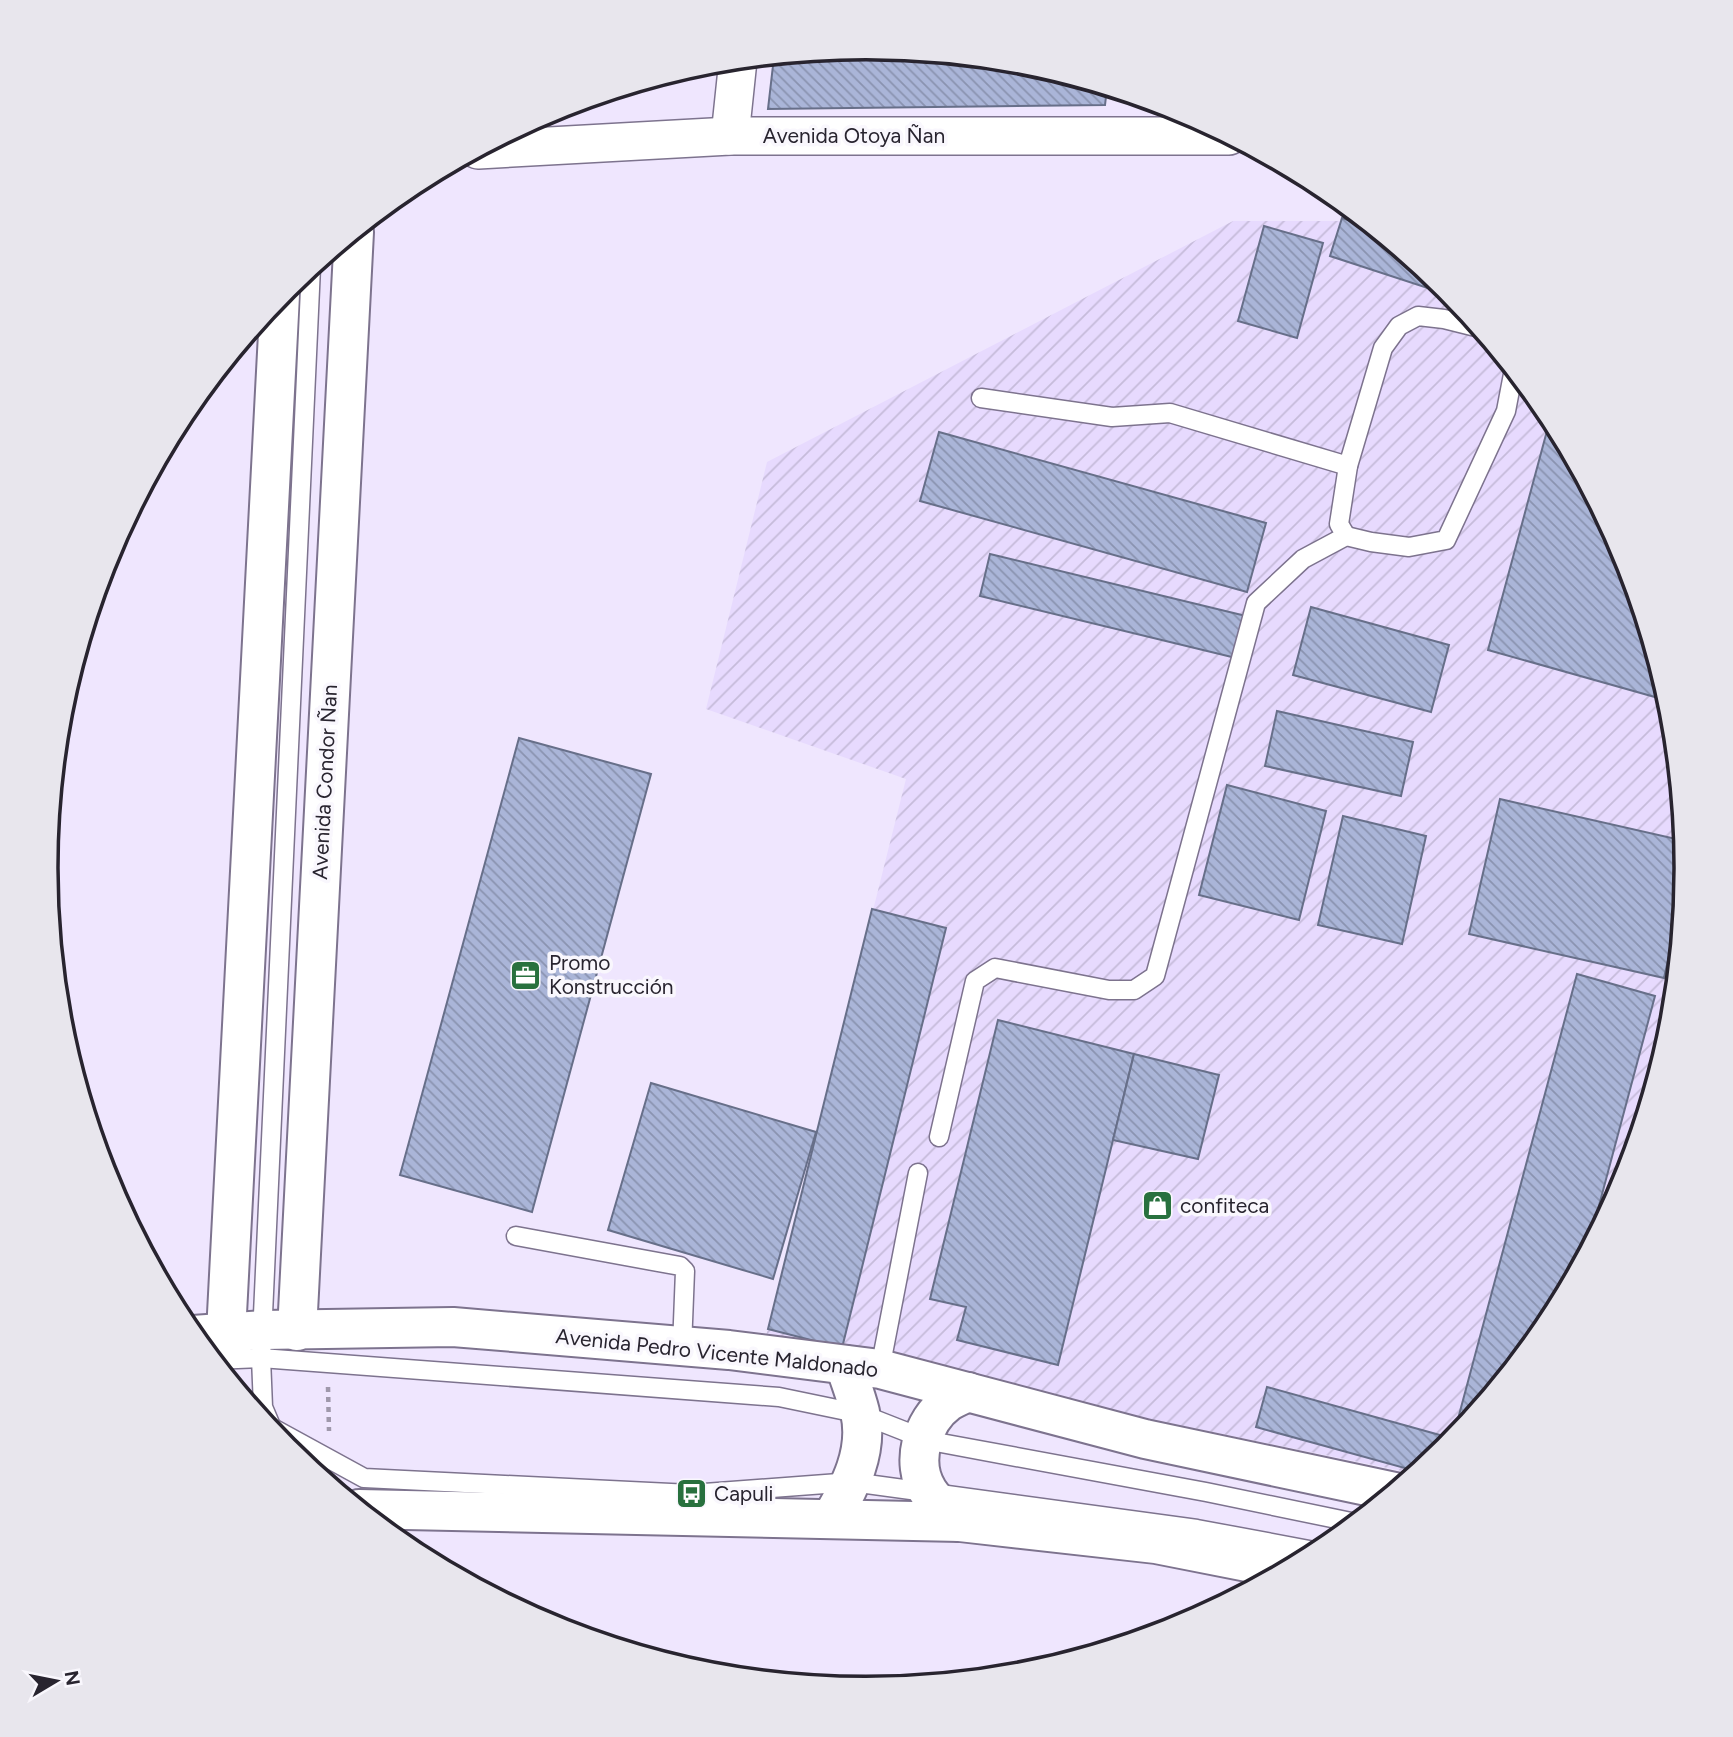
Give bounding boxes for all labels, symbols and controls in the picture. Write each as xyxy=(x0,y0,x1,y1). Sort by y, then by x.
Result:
street label: Avenida Otoya Ñan xyxy=(763,123,945,148)
street label: Avenida Condor Ñan xyxy=(307,684,342,880)
place label: Promo Konstrucción xyxy=(549,950,674,999)
office icon: Promo Konstrucción xyxy=(509,958,543,992)
shop icon: confiteca xyxy=(1140,1189,1174,1223)
place label: confiteca xyxy=(1180,1193,1269,1218)
street label: Avenida Pedro Vicente Maldonado xyxy=(555,1323,880,1382)
bus stop icon: Capuli xyxy=(674,1477,708,1511)
place label: Capuli xyxy=(714,1481,773,1506)
north arrow xyxy=(21,1646,91,1716)
text: N xyxy=(60,1669,85,1687)

